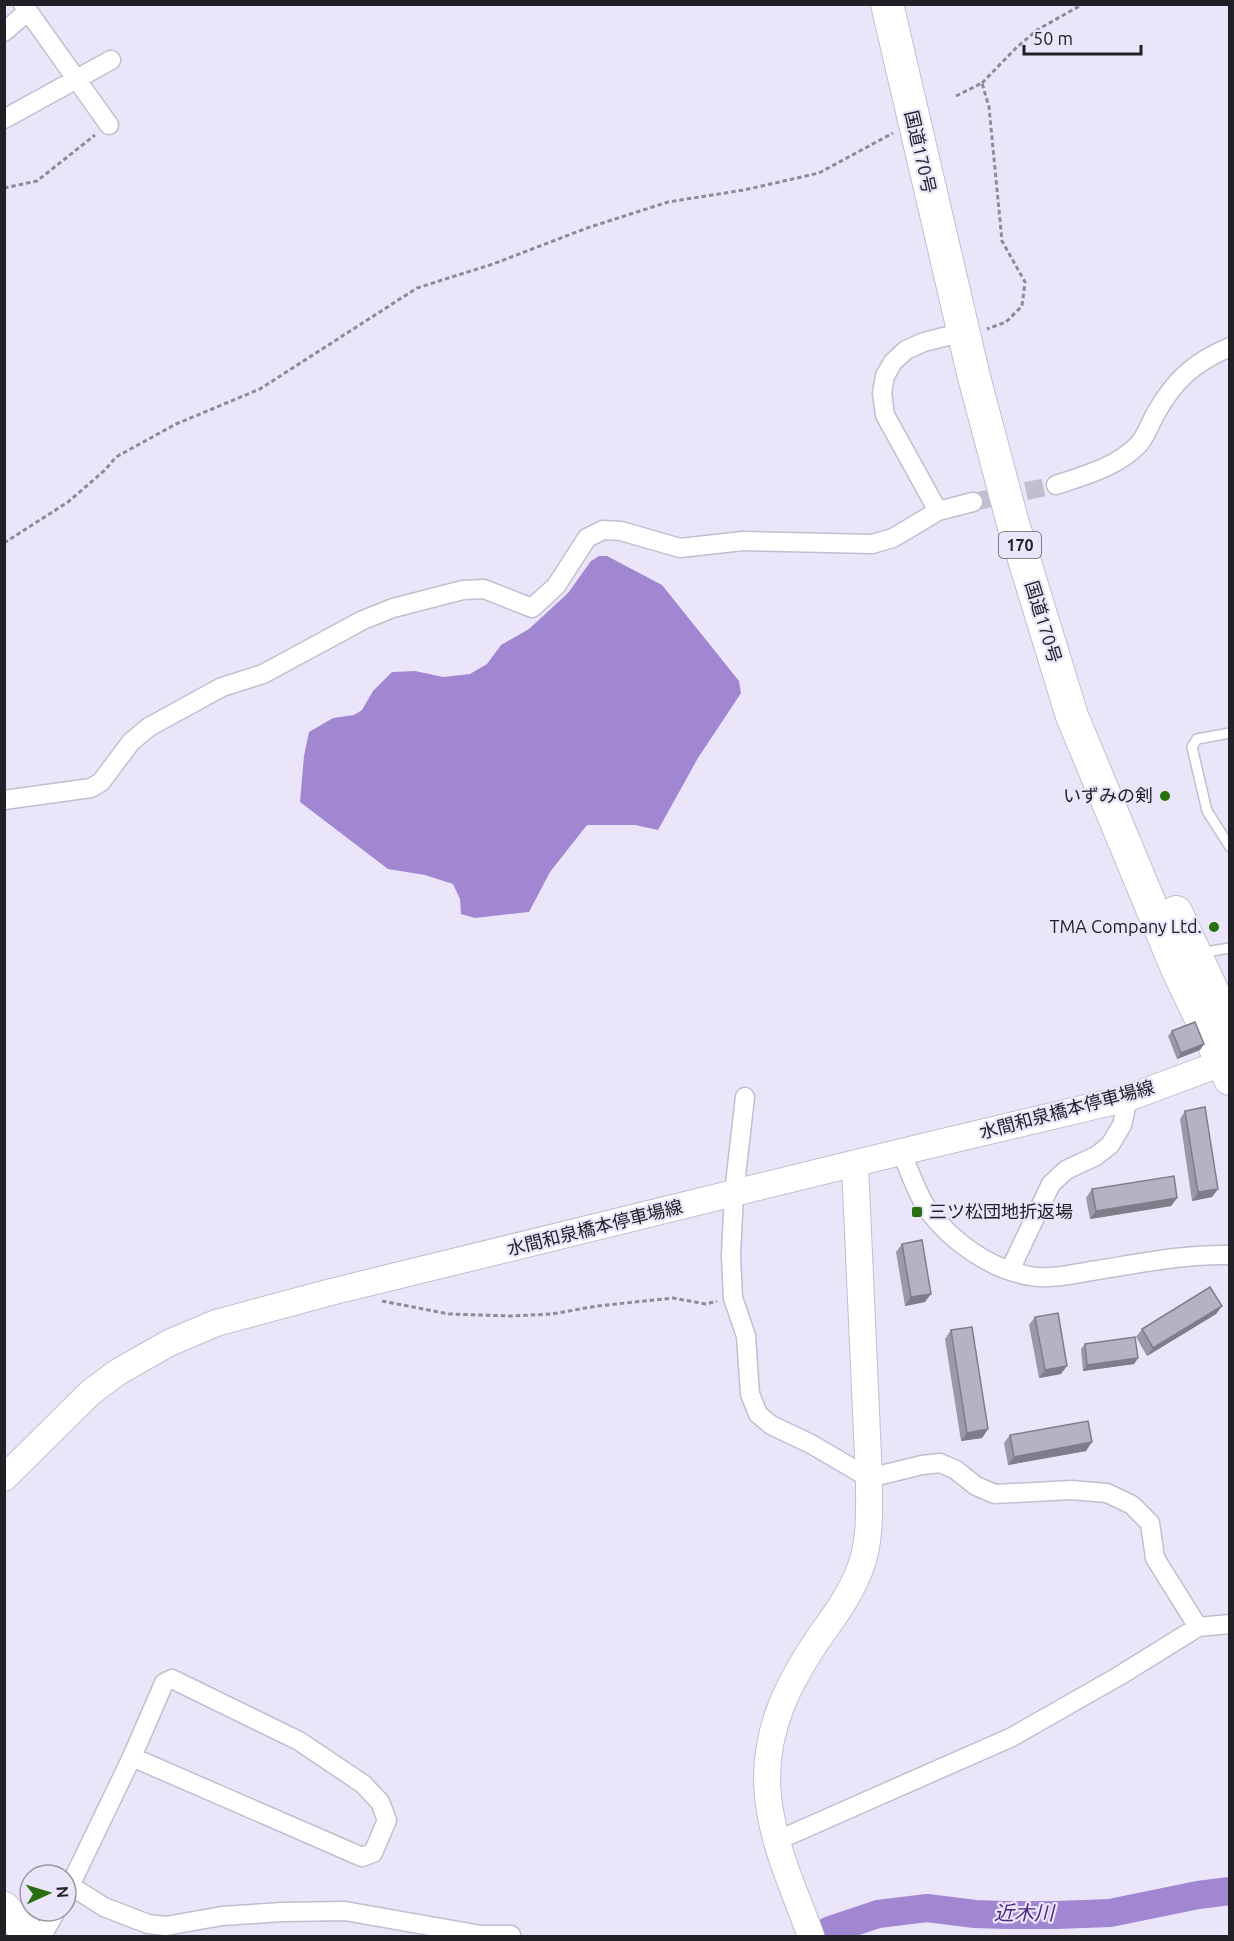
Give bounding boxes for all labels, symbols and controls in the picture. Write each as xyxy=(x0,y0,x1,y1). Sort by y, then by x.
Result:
scale bar xyxy=(1024,18,1141,56)
text: 50 m xyxy=(1033,28,1073,48)
street label: 国道170号 xyxy=(902,108,940,195)
road number: 170 xyxy=(999,532,1041,558)
street label: 国道170号 xyxy=(1022,578,1066,665)
place label: いずみの剣 xyxy=(1063,785,1153,805)
marker: いずみの剣 xyxy=(1158,789,1172,803)
place label: TMA Company Ltd. xyxy=(1050,916,1202,936)
marker: TMA Company Ltd. xyxy=(1207,920,1221,934)
street label: 水間和泉橋本停車場線 xyxy=(977,1076,1156,1142)
street label: 水間和泉橋本停車場線 xyxy=(505,1196,685,1259)
place label: 三ツ松団地折返場 xyxy=(929,1201,1073,1221)
marker: 三ツ松団地折返場 xyxy=(910,1205,924,1219)
north arrow xyxy=(18,1863,78,1923)
text: N xyxy=(54,1885,72,1899)
water label: 近木川 xyxy=(994,1901,1056,1924)

